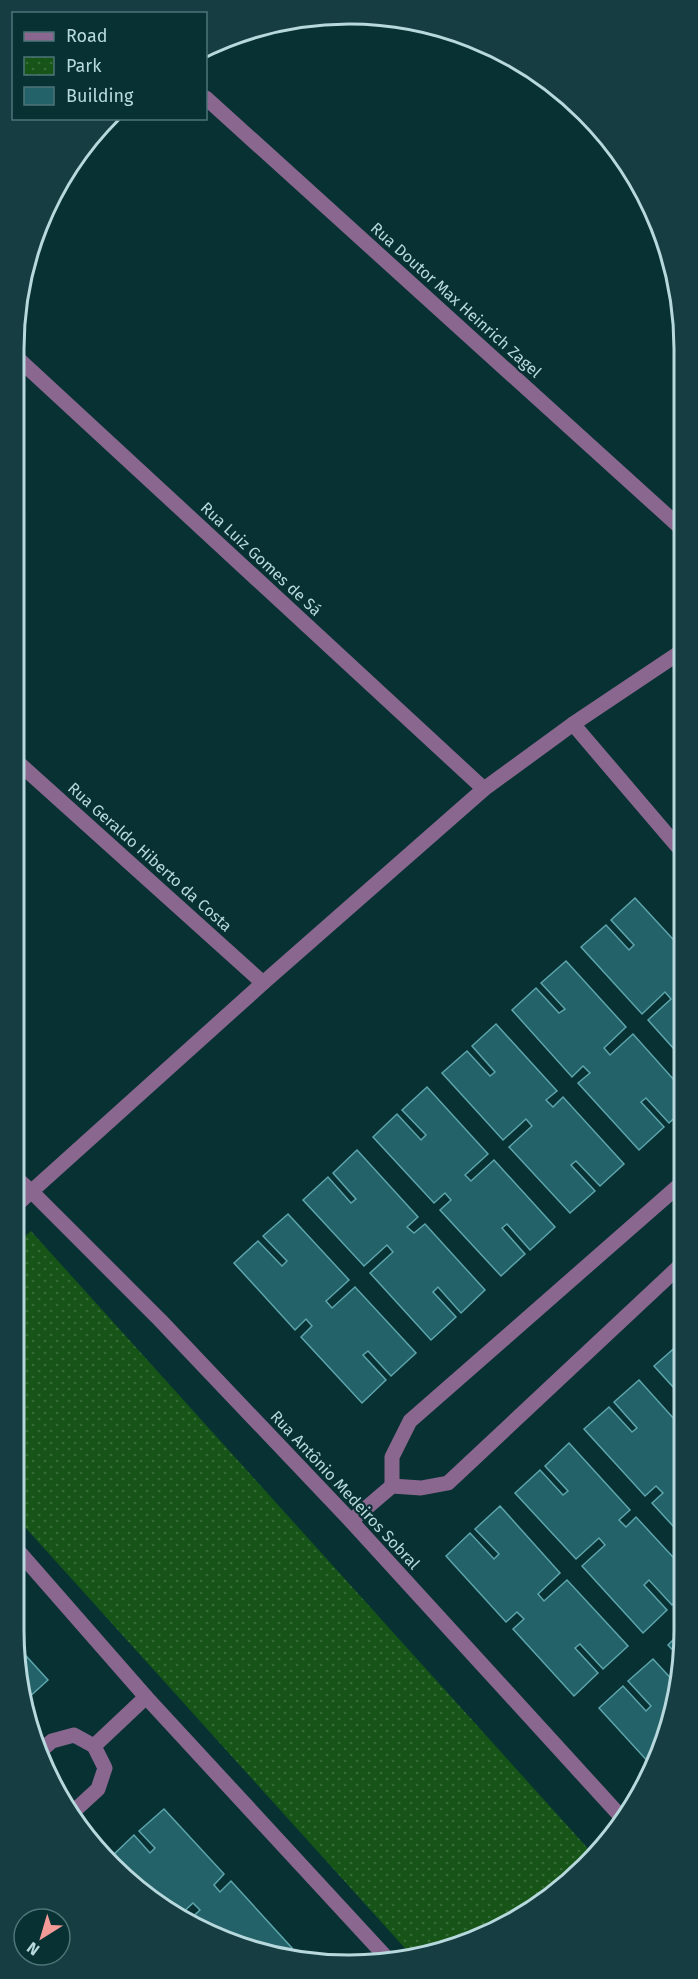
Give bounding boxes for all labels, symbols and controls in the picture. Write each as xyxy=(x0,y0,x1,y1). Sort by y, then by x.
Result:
legend xyxy=(12,12,207,120)
text: Road xyxy=(66,25,108,47)
text: Park xyxy=(66,55,102,77)
text: Building xyxy=(66,85,134,107)
street label: Rua Doutor Max Heinrich Zagel xyxy=(367,218,545,382)
street label: Rua Luiz Gomes de Sá xyxy=(197,498,325,620)
street label: Rua Geraldo Hiberto da Costa xyxy=(64,778,236,936)
street label: Rua Antônio Medeiros Sobral xyxy=(266,1407,424,1573)
north arrow xyxy=(12,1907,72,1967)
text: N xyxy=(23,1938,43,1959)

